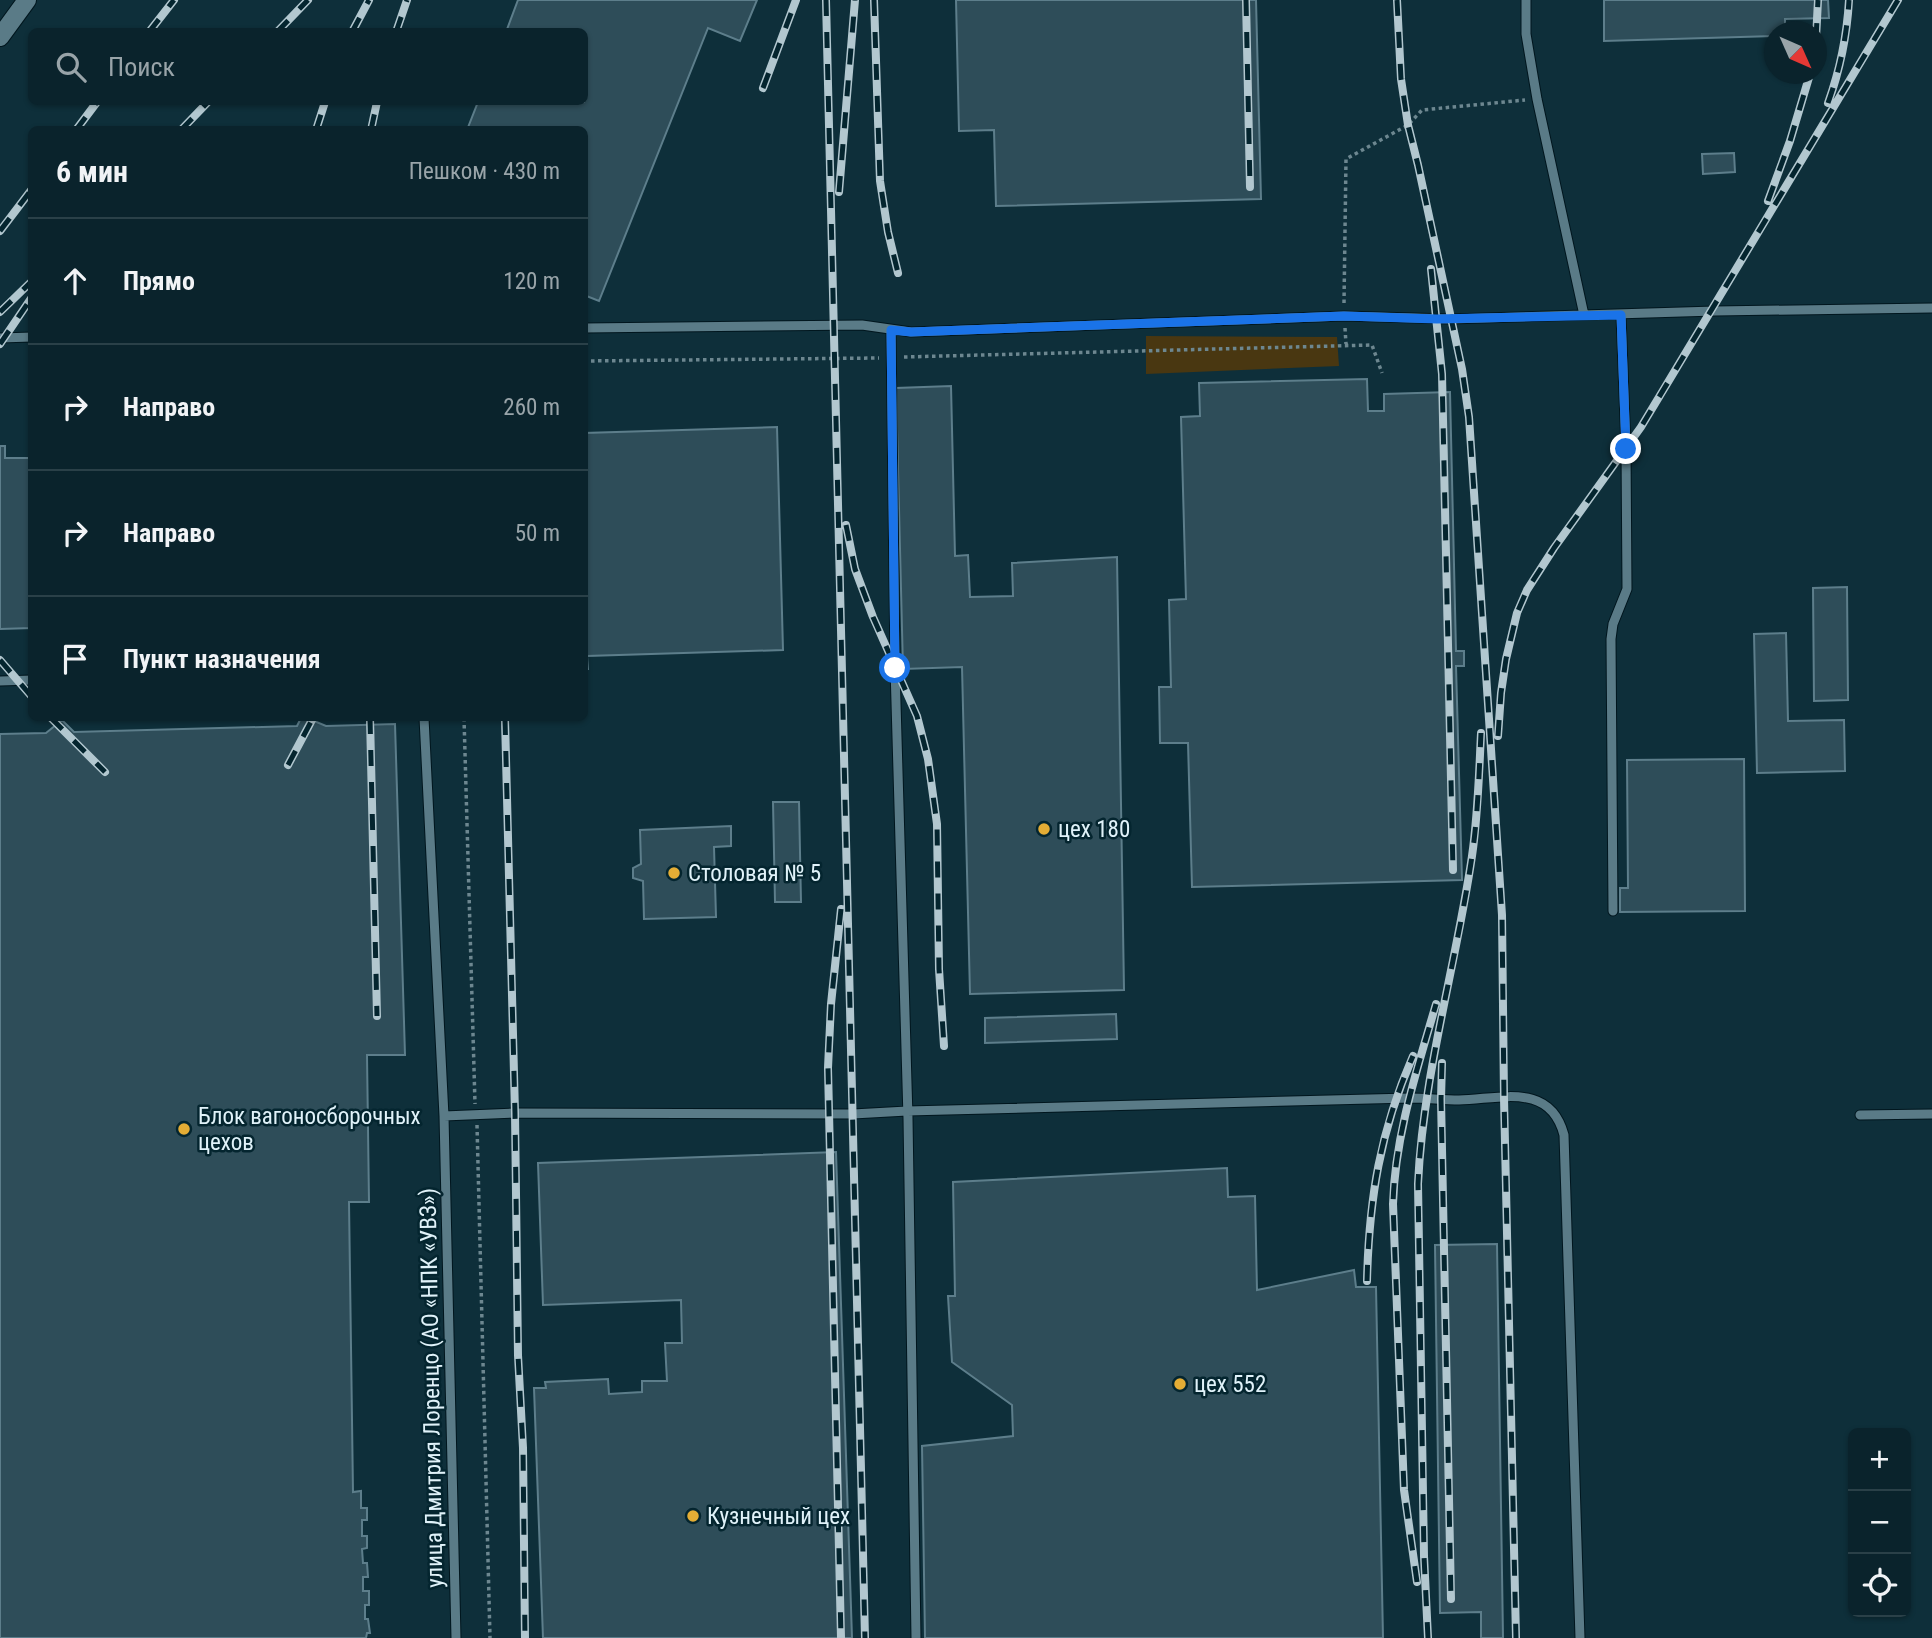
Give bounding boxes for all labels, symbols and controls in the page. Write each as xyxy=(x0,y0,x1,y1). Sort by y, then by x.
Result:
north arrow xyxy=(1764,21,1827,84)
search box xyxy=(28,28,588,105)
icon: search xyxy=(52,48,90,86)
text: Поиск xyxy=(108,52,175,82)
text: 6 мин xyxy=(56,154,128,189)
text: Пешком · 430 m xyxy=(409,158,560,185)
icon: ahead xyxy=(56,262,94,300)
text: Прямо xyxy=(123,266,195,296)
text: 120 m xyxy=(503,268,560,295)
icon: right xyxy=(56,388,94,426)
text: Направо xyxy=(123,392,215,422)
text: 260 m xyxy=(503,394,560,421)
route end xyxy=(1610,433,1641,464)
icon: right xyxy=(56,514,94,552)
text: Направо xyxy=(123,518,215,548)
text: 50 m xyxy=(515,520,560,547)
icon: arrive xyxy=(56,640,94,678)
text: Пункт назначения xyxy=(123,644,321,674)
route start xyxy=(879,652,910,683)
place label: цех 180 xyxy=(1058,816,1130,843)
marker: цех 180 xyxy=(1036,821,1052,837)
place label: Столовая № 5 xyxy=(688,860,821,887)
marker: Столовая № 5 xyxy=(666,865,682,881)
place label: Блок вагоносборочных цехов xyxy=(198,1103,421,1156)
marker: Блок вагоносборочных цехов xyxy=(176,1121,192,1137)
street label: улица Дмитрия Лоренцо (АО «НПК «УВЗ») xyxy=(415,1188,448,1588)
place label: цех 552 xyxy=(1194,1371,1266,1398)
marker: цех 552 xyxy=(1172,1376,1188,1392)
map controls xyxy=(1848,1428,1911,1617)
button: + xyxy=(1848,1428,1911,1491)
button: − xyxy=(1848,1491,1911,1554)
place label: Кузнечный цех xyxy=(707,1503,850,1530)
marker: Кузнечный цех xyxy=(685,1508,701,1524)
button: locate xyxy=(1848,1554,1911,1617)

